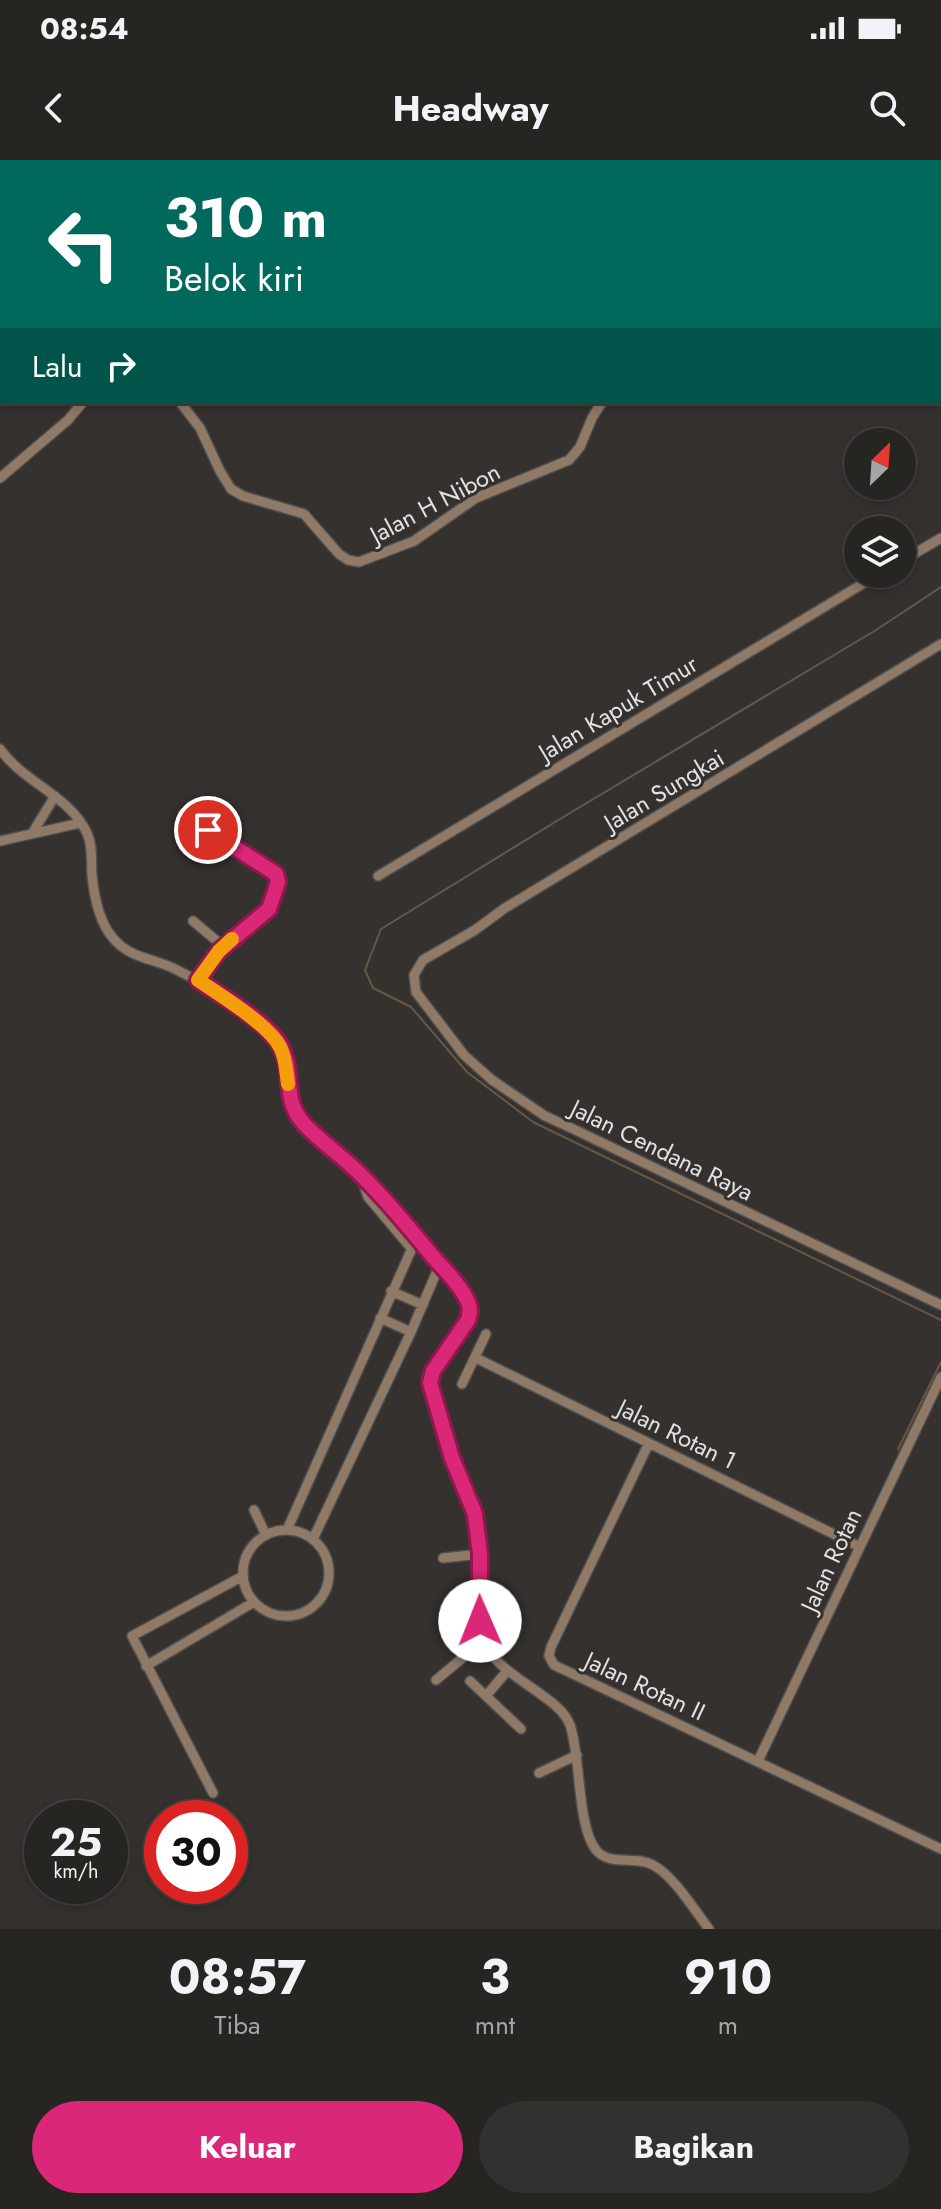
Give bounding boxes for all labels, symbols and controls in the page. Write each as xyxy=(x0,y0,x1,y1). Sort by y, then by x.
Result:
text: 08:54 xyxy=(40,7,129,50)
text: Headway xyxy=(393,82,548,134)
icon: back xyxy=(32,86,76,130)
icon: search xyxy=(865,86,909,130)
text: 310 m xyxy=(164,177,327,258)
icon: left xyxy=(32,192,136,296)
text: Belok kiri xyxy=(164,252,304,304)
icon: right xyxy=(99,344,143,388)
text: Lalu xyxy=(32,345,83,388)
north arrow xyxy=(844,428,916,500)
map controls xyxy=(844,428,916,588)
street label: Jalan H Nibon xyxy=(361,454,506,553)
button: layers xyxy=(844,516,916,588)
street label: Jalan Kapuk Timur xyxy=(529,646,705,771)
street label: Jalan Sungkai xyxy=(595,740,731,841)
pin xyxy=(174,796,242,864)
icon: arrive xyxy=(186,808,230,852)
street label: Jalan Cendana Raya xyxy=(562,1089,759,1209)
street label: Jalan Rotan 1 xyxy=(609,1389,742,1478)
street label: Jalan Rotan xyxy=(790,1502,870,1620)
position arrow xyxy=(438,1579,522,1663)
street label: Jalan Rotan II xyxy=(576,1641,711,1729)
speed limit sign: 30 xyxy=(144,1800,248,1904)
text: 25 xyxy=(50,1813,102,1871)
text: km/h xyxy=(53,1857,99,1886)
text: 08:57 xyxy=(169,1943,306,2012)
text: 3 xyxy=(480,1943,510,2012)
text: 910 xyxy=(684,1943,772,2012)
text: Tiba xyxy=(214,2006,261,2044)
text: mnt xyxy=(475,2006,515,2044)
text: m xyxy=(718,2006,738,2044)
button: Keluar xyxy=(32,2101,463,2193)
button: Bagikan xyxy=(479,2101,909,2193)

